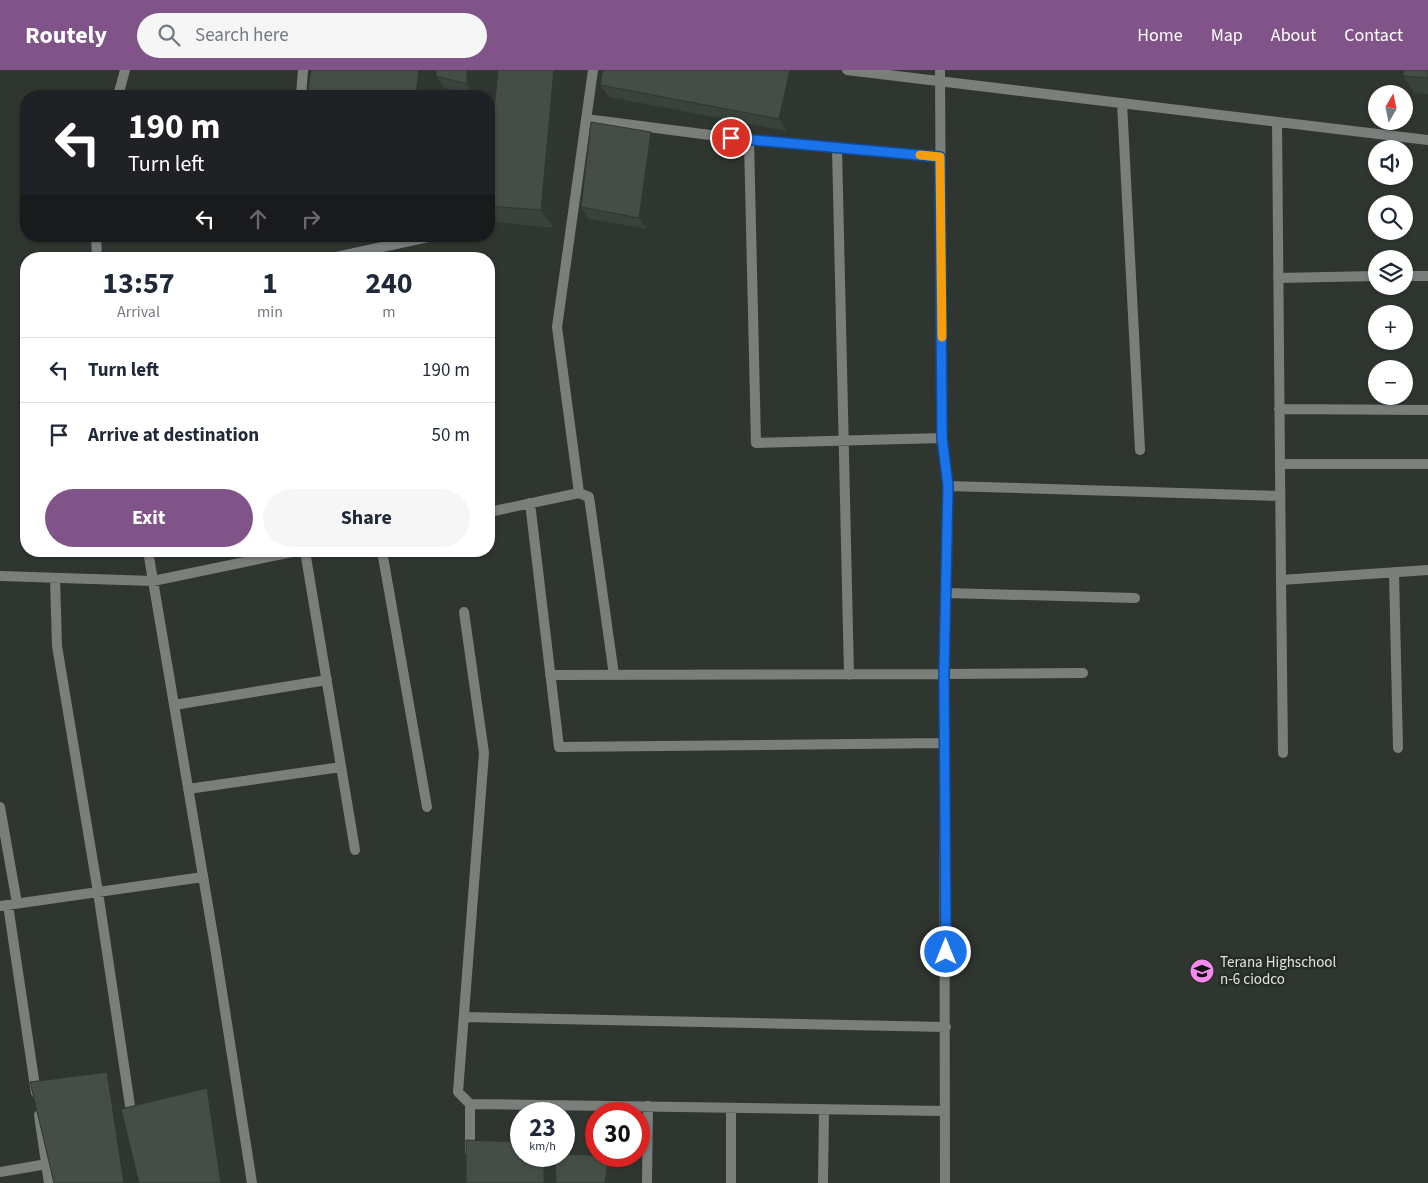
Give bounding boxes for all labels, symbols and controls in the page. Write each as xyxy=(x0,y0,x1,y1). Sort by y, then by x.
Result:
search box xyxy=(137,13,487,58)
text: Routely xyxy=(25,18,107,53)
icon: search xyxy=(155,21,183,49)
text: Search here xyxy=(195,22,289,49)
text: Home xyxy=(1137,23,1183,48)
text: Map xyxy=(1211,23,1243,48)
text: About xyxy=(1271,23,1316,48)
text: Contact xyxy=(1344,23,1403,48)
north arrow xyxy=(1368,85,1412,130)
map controls xyxy=(1368,85,1413,405)
text: 190 m xyxy=(128,102,220,152)
icon: left xyxy=(45,110,110,175)
pin xyxy=(710,117,752,159)
icon: arrive xyxy=(717,124,745,152)
button: sound xyxy=(1368,140,1413,185)
text: Turn left xyxy=(128,148,204,180)
button: search xyxy=(1368,195,1413,240)
icon: left xyxy=(191,205,219,233)
icon: ahead xyxy=(244,205,272,233)
icon: right xyxy=(297,205,325,233)
button: layers xyxy=(1368,250,1413,295)
text: 13:57 xyxy=(102,262,175,305)
text: 1 xyxy=(262,262,278,305)
text: 240 xyxy=(365,262,413,305)
text: Arrival xyxy=(117,301,160,323)
text: min xyxy=(257,301,283,323)
text: m xyxy=(382,301,396,323)
button: + xyxy=(1368,305,1413,350)
icon: left xyxy=(45,356,73,384)
text: Turn left xyxy=(88,357,159,384)
text: 190 m xyxy=(422,357,470,384)
button: − xyxy=(1368,360,1413,405)
icon: arrive xyxy=(45,421,73,449)
text: Arrive at destination xyxy=(88,422,259,449)
text: 50 m xyxy=(432,422,470,449)
button: Exit xyxy=(45,489,253,547)
button: Share xyxy=(263,489,470,547)
position arrow xyxy=(919,925,971,977)
place label: Terana Highschool n-6 ciodco xyxy=(1220,952,1336,990)
school or university icon: Terana Highschool n-6 ciodco xyxy=(1189,958,1215,984)
speed limit sign: 30 xyxy=(585,1102,650,1167)
text: 23 xyxy=(529,1110,556,1146)
text: km/h xyxy=(529,1138,556,1155)

